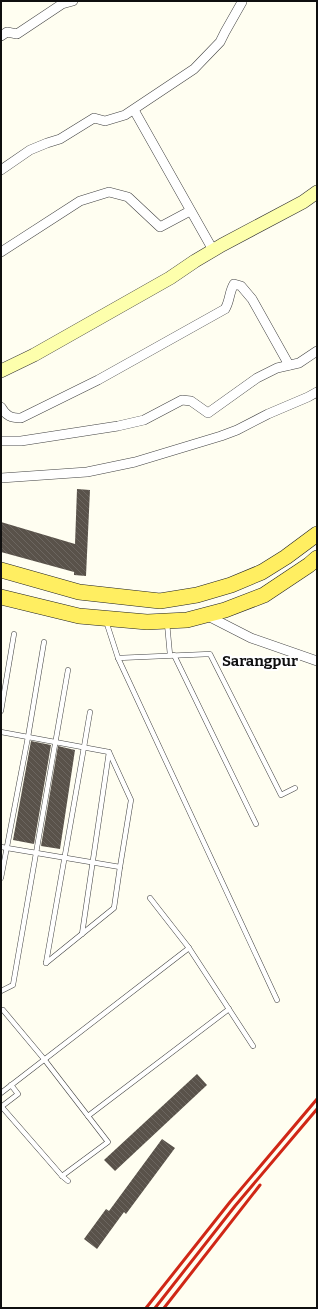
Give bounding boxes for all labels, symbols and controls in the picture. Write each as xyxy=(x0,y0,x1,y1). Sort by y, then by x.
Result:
district label: Sarangpur xyxy=(222,652,298,670)

